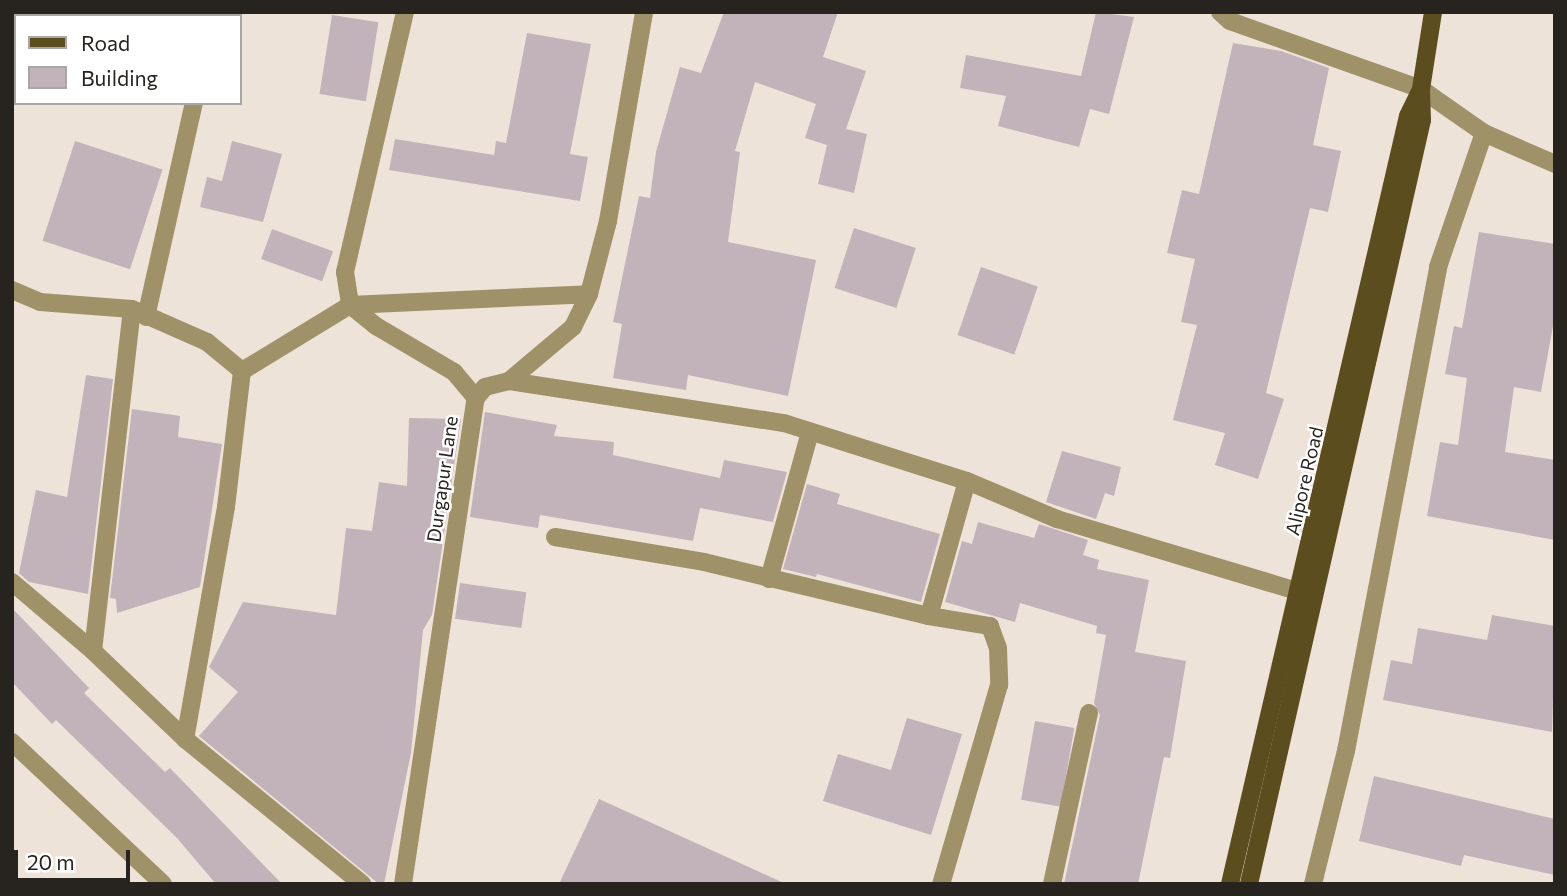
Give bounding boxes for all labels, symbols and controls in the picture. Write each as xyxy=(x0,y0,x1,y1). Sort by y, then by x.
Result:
legend xyxy=(14,14,242,105)
text: Road xyxy=(81,30,130,55)
text: Building xyxy=(81,65,158,90)
street label: Durgapur Lane xyxy=(422,414,462,544)
street label: Alipore Road xyxy=(1280,425,1328,537)
scale bar xyxy=(18,836,133,880)
text: 20 m xyxy=(27,849,75,874)

